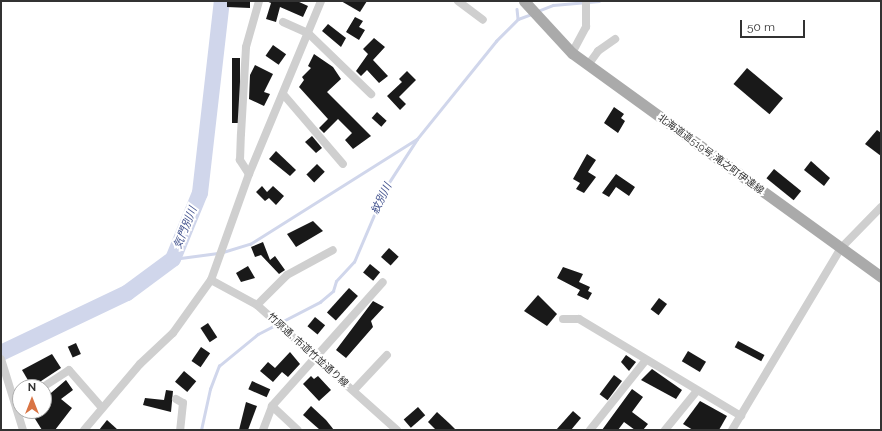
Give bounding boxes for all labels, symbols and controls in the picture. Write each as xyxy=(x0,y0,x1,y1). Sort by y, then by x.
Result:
scale bar xyxy=(742,12,807,38)
text: 50 m xyxy=(747,20,775,34)
street label: 北海道道519号 滝之町伊達線 xyxy=(656,111,766,197)
water label: 紋別川 xyxy=(369,181,395,217)
water label: 気門別川 xyxy=(172,205,200,251)
street label: 竹原通, 市道竹並通り線 xyxy=(265,310,351,390)
north arrow xyxy=(12,379,52,419)
text: N xyxy=(28,381,36,394)

